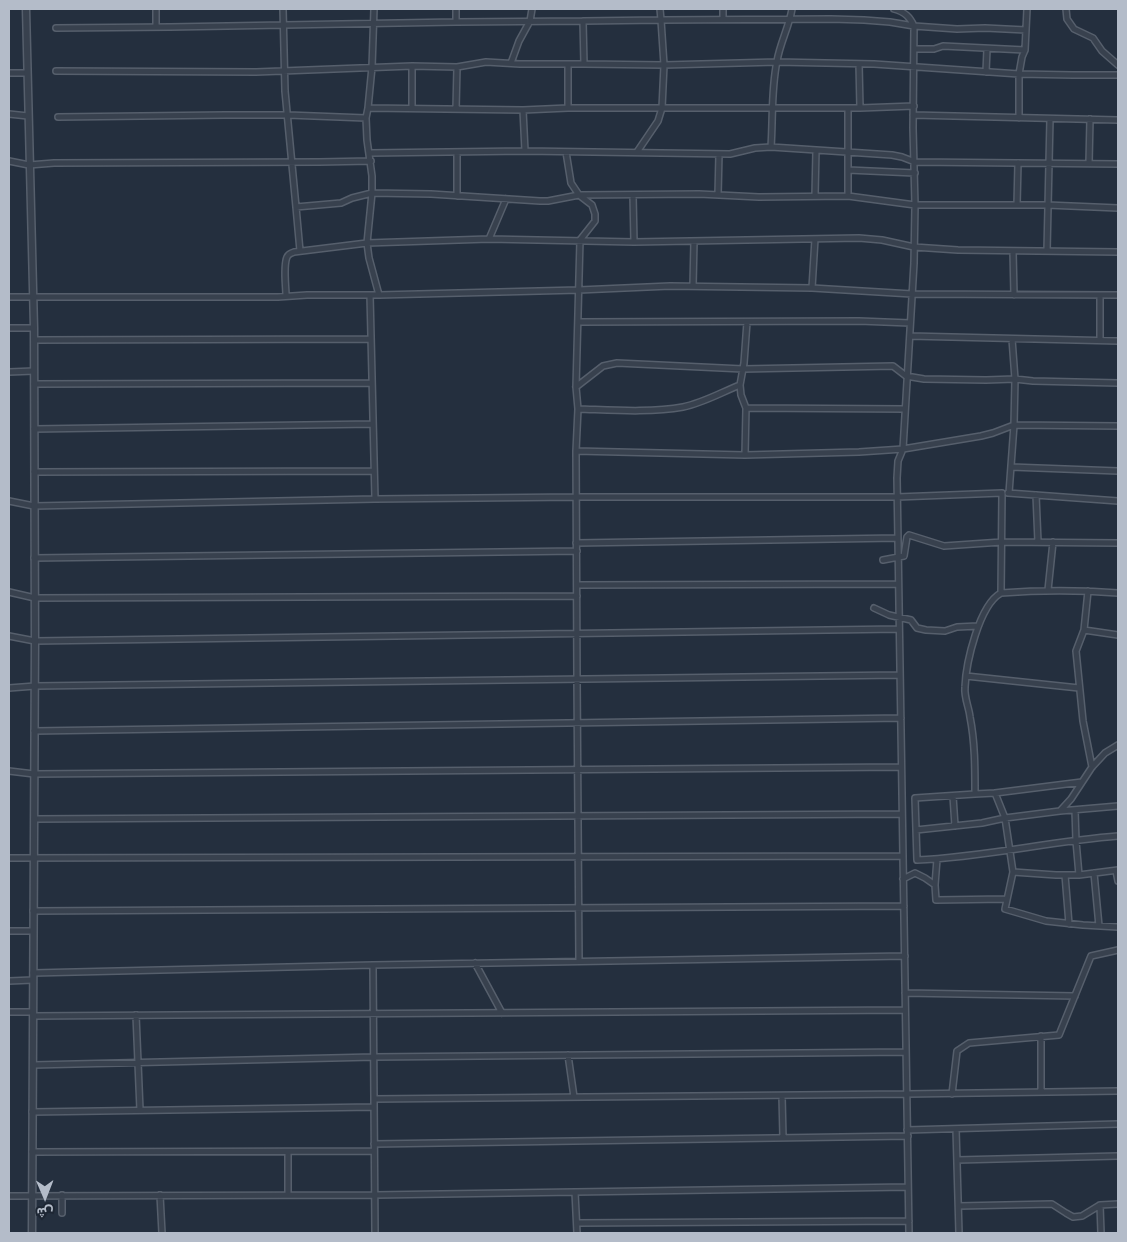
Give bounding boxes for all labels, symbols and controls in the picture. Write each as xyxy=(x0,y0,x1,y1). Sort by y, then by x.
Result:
north arrow xyxy=(20,1172,70,1222)
text: ش xyxy=(37,1204,54,1221)

